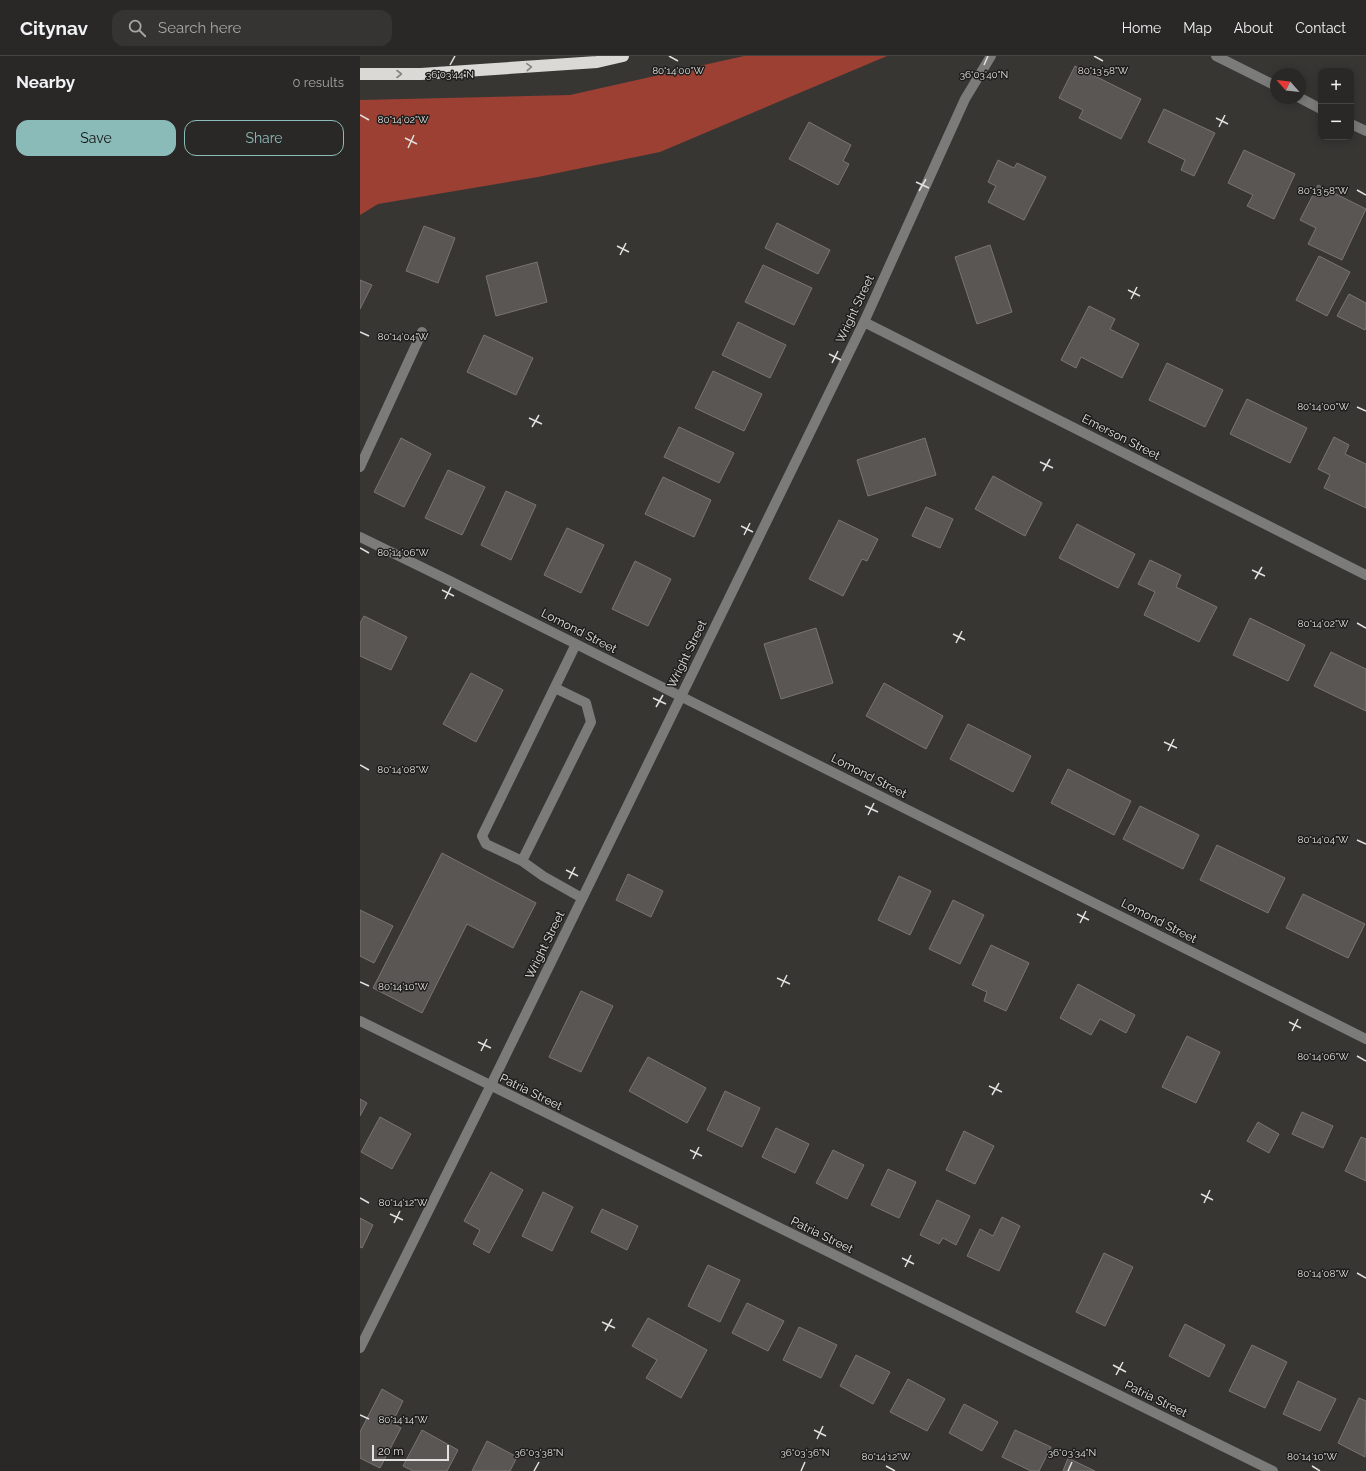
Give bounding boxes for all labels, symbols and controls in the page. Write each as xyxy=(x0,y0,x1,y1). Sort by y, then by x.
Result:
search box xyxy=(112,10,392,46)
text: Citynav xyxy=(20,17,88,39)
icon: search xyxy=(126,17,148,39)
text: Search here xyxy=(158,19,241,37)
text: Home xyxy=(1122,20,1161,36)
text: Map xyxy=(1183,20,1212,36)
text: About xyxy=(1234,20,1273,36)
text: Contact xyxy=(1295,20,1346,36)
one-way arrow xyxy=(526,62,532,71)
text: 80°14'00"W xyxy=(652,65,704,76)
text: 80°13'58"W xyxy=(1078,65,1129,76)
north arrow xyxy=(1270,68,1306,104)
map controls xyxy=(1318,68,1354,140)
button: + xyxy=(1318,68,1354,104)
text: 36°03'44"N xyxy=(426,69,474,80)
text: 36°03'40"N xyxy=(960,69,1008,80)
one-way arrow xyxy=(396,70,402,78)
text: Nearby xyxy=(16,72,75,92)
text: 0 results xyxy=(293,75,344,90)
button: − xyxy=(1318,104,1354,140)
text: 80°14'02"W xyxy=(378,114,429,125)
button: Save xyxy=(16,120,176,156)
button: Share xyxy=(184,120,344,156)
text: 80°13'58"W xyxy=(1298,185,1349,196)
street label: Wright Street xyxy=(833,273,877,345)
text: 80°14'04"W xyxy=(377,331,429,342)
text: 80°14'00"W xyxy=(1297,401,1349,412)
street label: Emerson Street xyxy=(1080,411,1162,463)
text: 80°14'06"W xyxy=(377,547,429,558)
street label: Lomond Street xyxy=(539,606,619,656)
street label: Wright Street xyxy=(665,618,709,690)
text: 80°14'02"W xyxy=(1298,618,1349,629)
street label: Lomond Street xyxy=(829,751,909,801)
text: 80°14'08"W xyxy=(377,764,429,775)
text: 80°14'04"W xyxy=(1297,834,1349,845)
street label: Lomond Street xyxy=(1119,896,1199,946)
street label: Wright Street xyxy=(523,909,567,981)
text: 80°14'10"W xyxy=(378,981,428,992)
text: 80°14'06"W xyxy=(1297,1051,1349,1062)
street label: Patria Street xyxy=(498,1071,564,1113)
text: 80°14'12"W xyxy=(378,1197,428,1208)
street label: Patria Street xyxy=(789,1214,855,1256)
text: 80°14'08"W xyxy=(1297,1268,1349,1279)
street label: Patria Street xyxy=(1123,1378,1189,1420)
text: 80°14'14"W xyxy=(378,1414,428,1425)
scale bar xyxy=(372,1443,449,1462)
text: 20 m xyxy=(378,1445,403,1458)
text: 36°03'38"N xyxy=(514,1447,564,1458)
text: 36°03'36"N xyxy=(780,1447,830,1458)
text: 36°03'34"N xyxy=(1048,1447,1096,1458)
text: 80°14'12"W xyxy=(861,1451,911,1462)
text: 80°14'10"W xyxy=(1287,1451,1337,1462)

